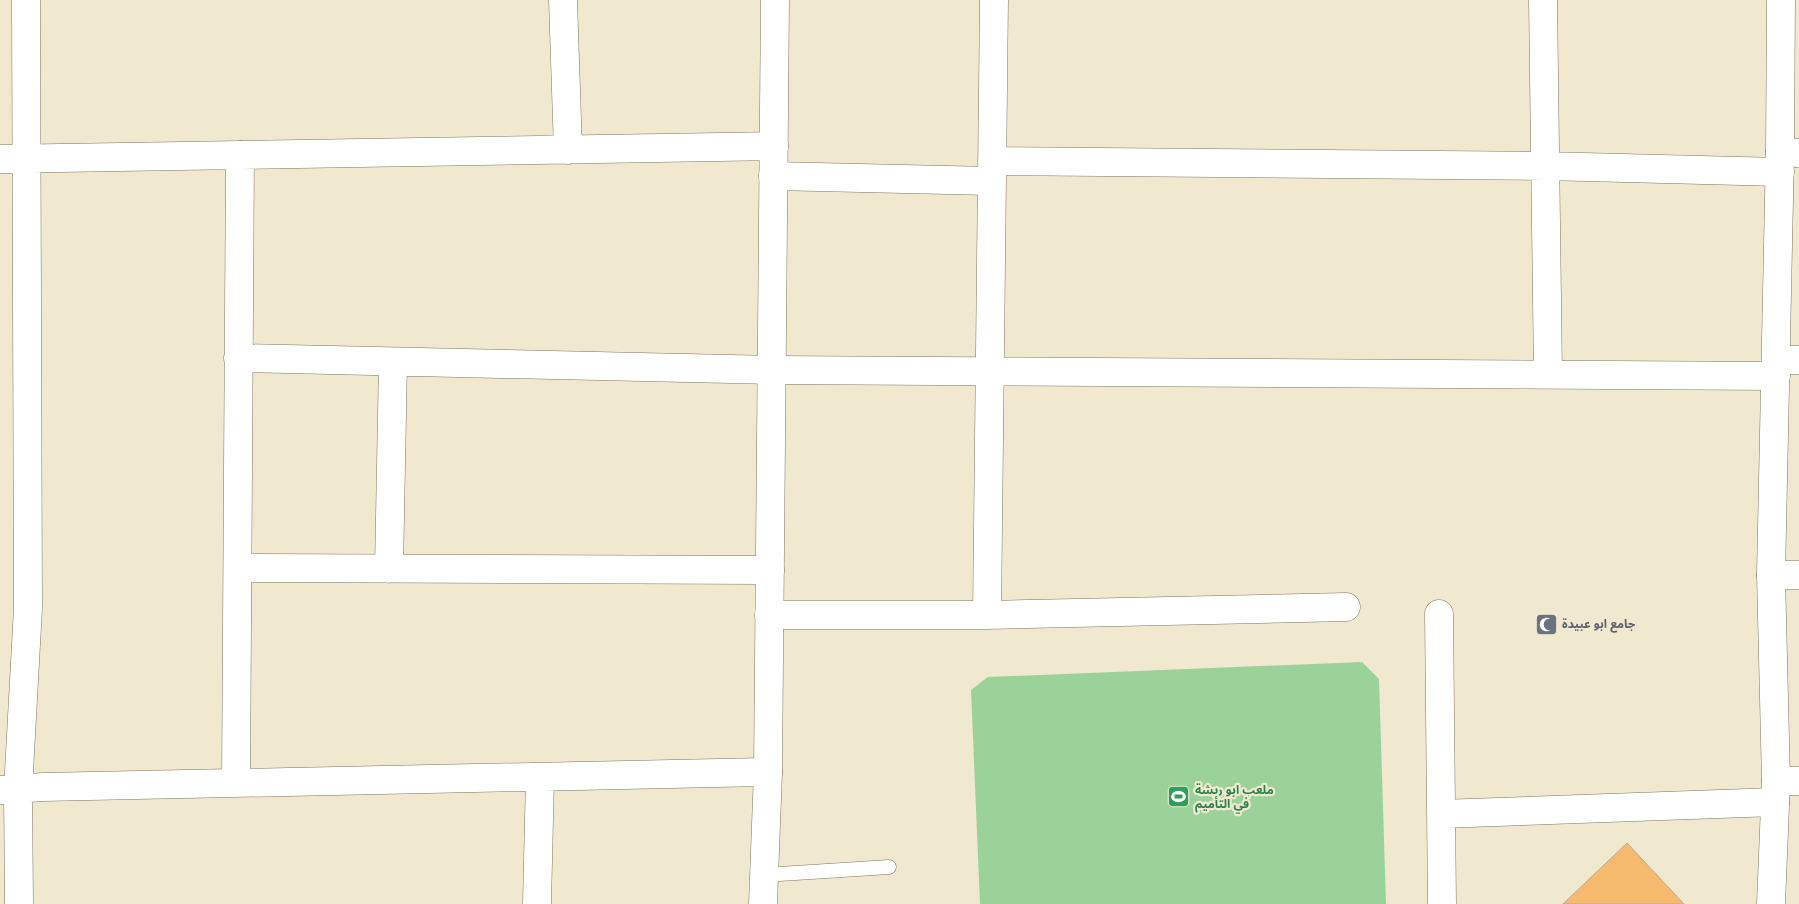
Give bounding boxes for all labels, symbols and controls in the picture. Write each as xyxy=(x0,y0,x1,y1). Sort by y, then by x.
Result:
mosque icon: جامع ابو عبيدة xyxy=(1534,612,1558,636)
place label: جامع ابو عبيدة xyxy=(1562,617,1636,633)
place label: ملعب ابو ريشة في التأميم xyxy=(1195,783,1274,814)
sports icon: ملعب ابو ريشة في التأميم xyxy=(1167,785,1191,809)

